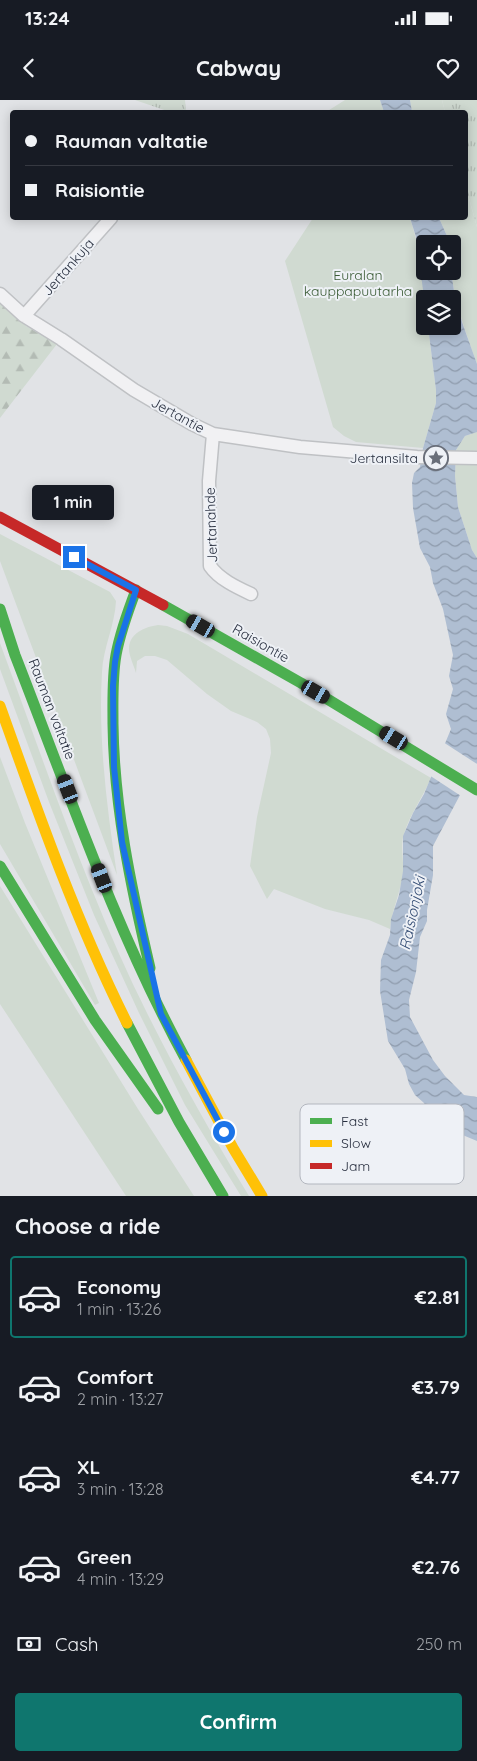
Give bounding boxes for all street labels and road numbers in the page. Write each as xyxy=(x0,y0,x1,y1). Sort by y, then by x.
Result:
street label: Jertankuja xyxy=(38,235,98,299)
street label: Jertantie xyxy=(148,393,208,437)
street label: Jertanahde xyxy=(201,487,221,563)
street label: Raisiontie xyxy=(229,620,293,667)
street label: Rauman valtatie xyxy=(24,656,80,762)

